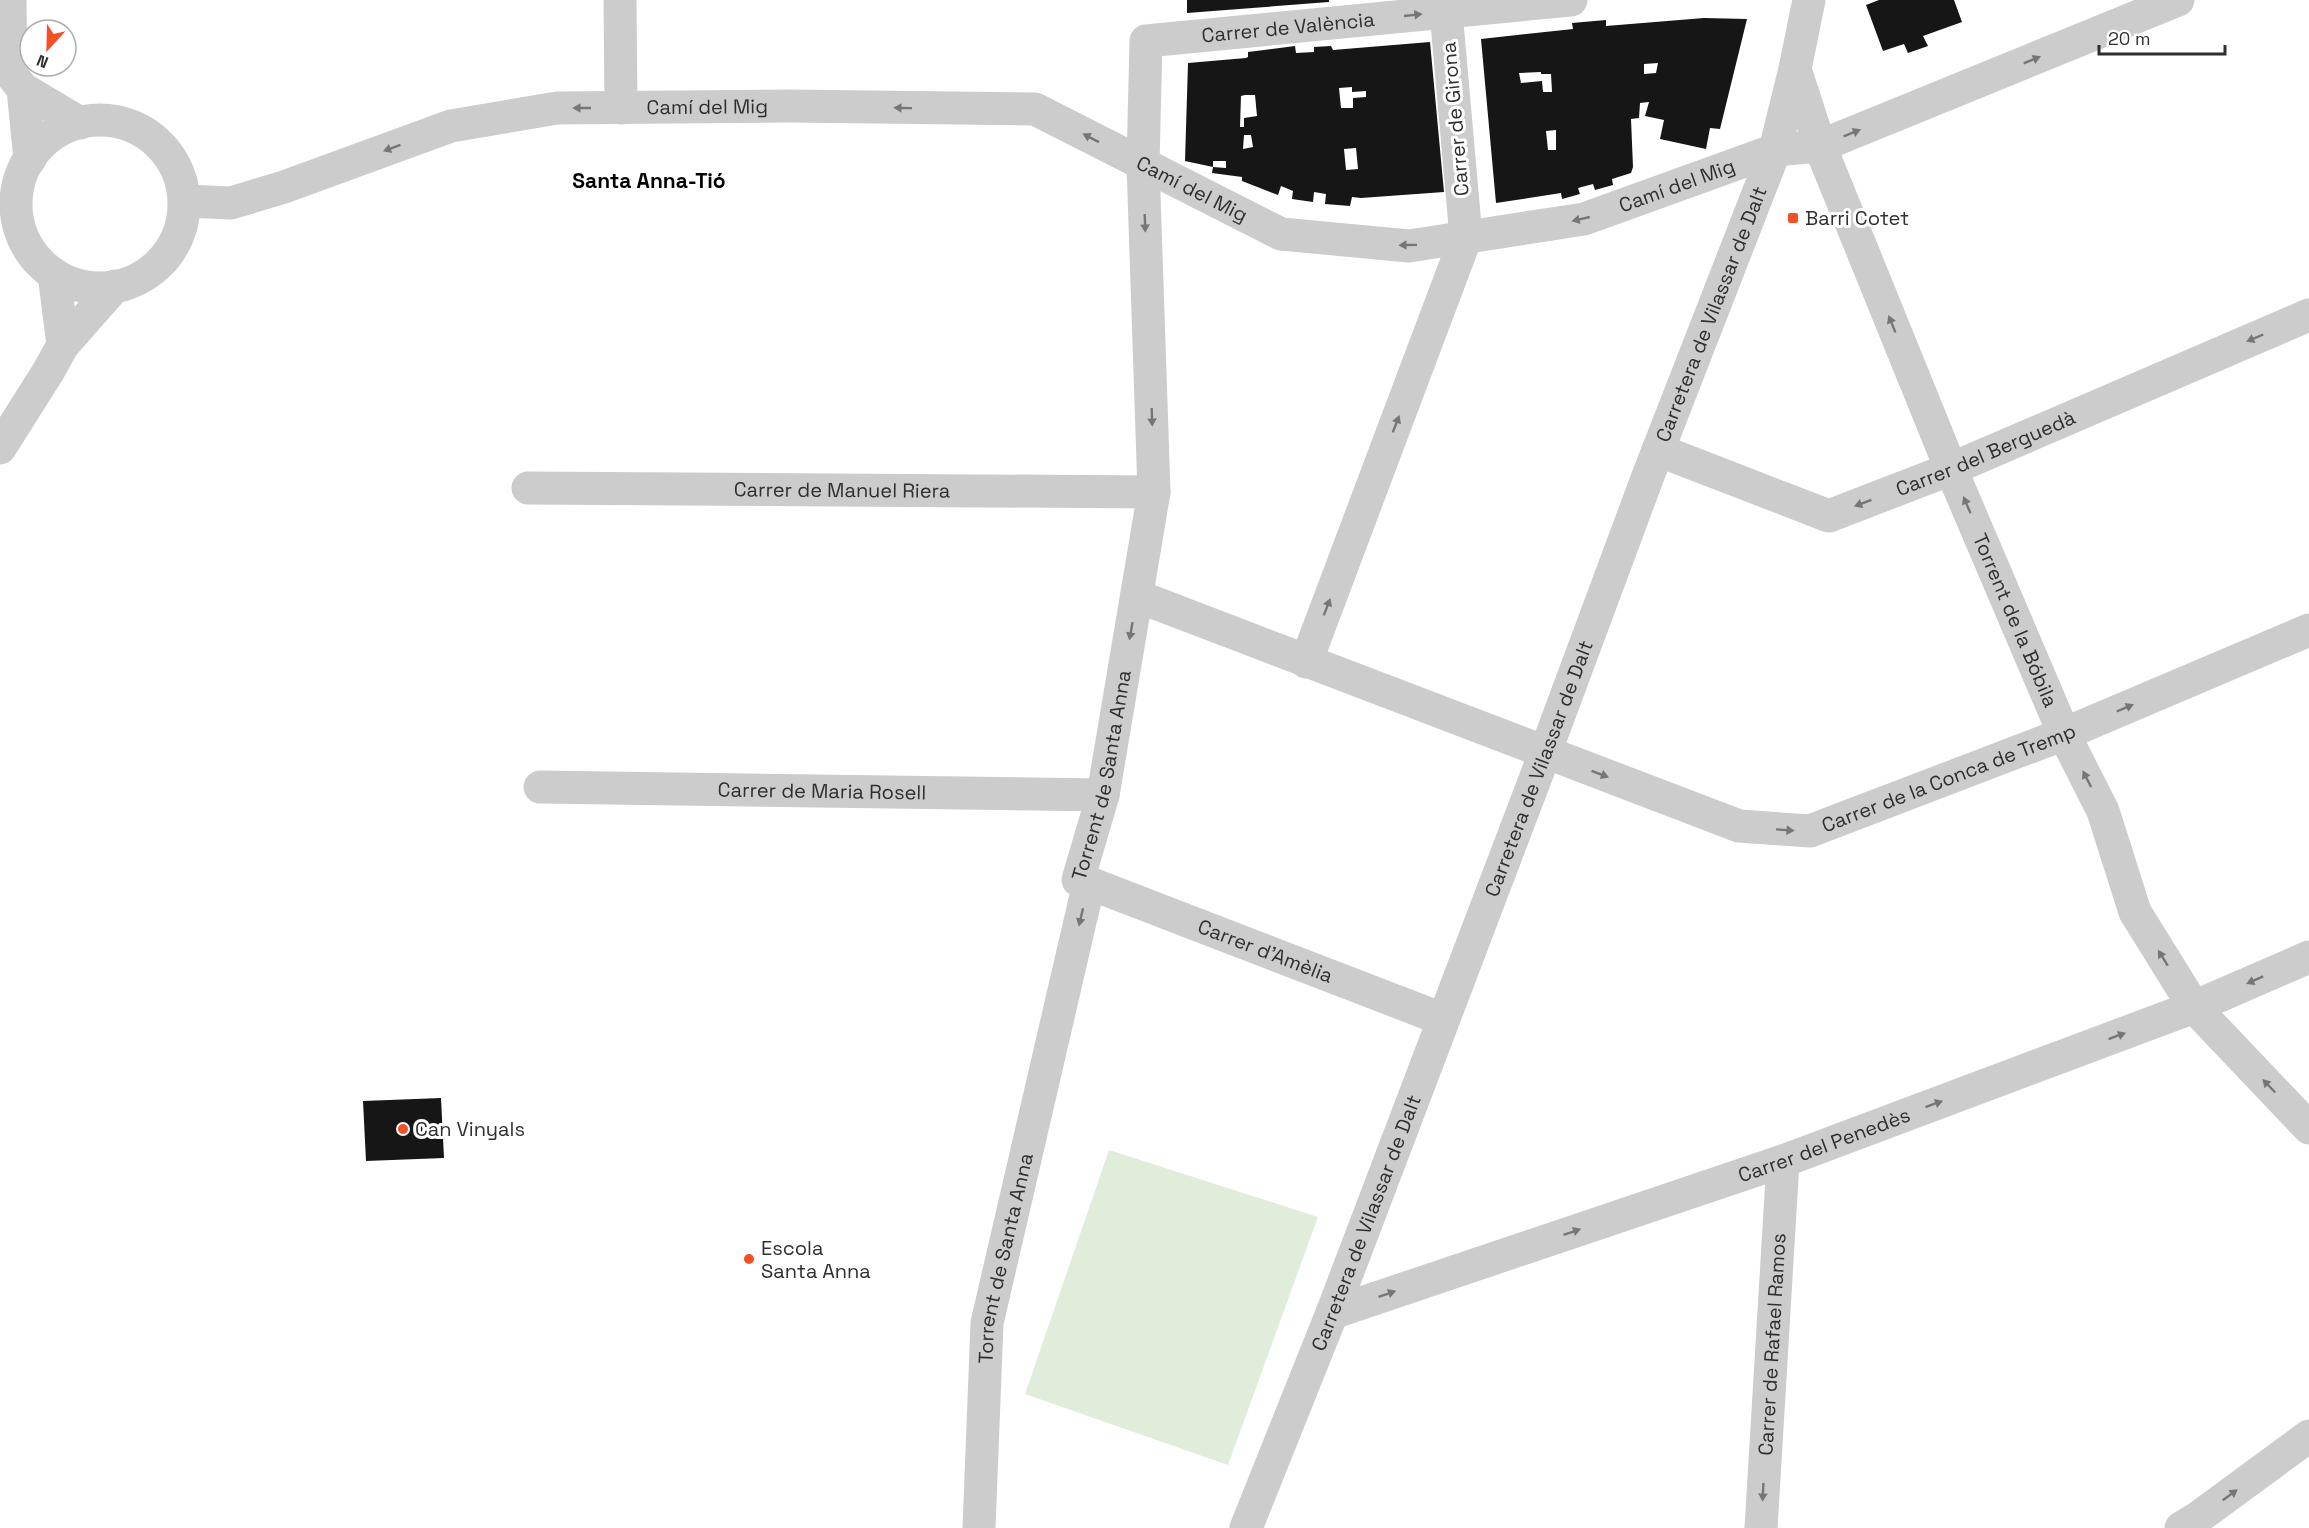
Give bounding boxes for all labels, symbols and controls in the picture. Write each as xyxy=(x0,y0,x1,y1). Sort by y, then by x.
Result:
street label: Carrer de València xyxy=(1200,6,1376,49)
one-way arrow xyxy=(1403,10,1422,20)
north arrow xyxy=(18,18,78,78)
scale bar xyxy=(2099,18,2225,56)
text: 20 m xyxy=(2108,27,2151,50)
street label: Carrer de Girona xyxy=(1435,41,1475,197)
text: N xyxy=(34,50,51,73)
one-way arrow xyxy=(2023,55,2041,64)
street label: Camí del Mig xyxy=(646,93,768,120)
one-way arrow xyxy=(573,103,592,113)
one-way arrow xyxy=(894,103,913,112)
one-way arrow xyxy=(1843,128,1861,138)
one-way arrow xyxy=(1083,133,1100,142)
one-way arrow xyxy=(383,143,401,153)
street label: Camí del Mig xyxy=(1132,150,1252,228)
street label: Camí del Mig xyxy=(1615,153,1738,218)
district label: Santa Anna-Tió xyxy=(572,167,726,194)
street label: Carretera de Vilassar de Dalt xyxy=(1650,183,1773,446)
place label: Barri Cotet xyxy=(1805,205,1909,231)
marker: Barri Cotet xyxy=(1786,211,1800,225)
one-way arrow xyxy=(1141,213,1150,232)
one-way arrow xyxy=(1572,214,1590,224)
one-way arrow xyxy=(1399,240,1418,250)
one-way arrow xyxy=(1887,315,1897,333)
one-way arrow xyxy=(2246,333,2264,343)
street label: Carrer del Berguedà xyxy=(1892,404,2079,502)
one-way arrow xyxy=(1147,408,1156,427)
one-way arrow xyxy=(1391,415,1401,433)
street label: Carrer de Manuel Riera xyxy=(734,476,950,504)
one-way arrow xyxy=(1962,495,1972,513)
one-way arrow xyxy=(1853,498,1871,508)
street label: Torrent de la Bóbila xyxy=(1967,530,2064,711)
one-way arrow xyxy=(1323,598,1332,616)
one-way arrow xyxy=(1126,622,1135,641)
street label: Carretera de Vilassar de Dalt xyxy=(1479,637,1599,900)
street label: Torrent de Santa Anna xyxy=(1066,668,1137,883)
one-way arrow xyxy=(2116,703,2134,712)
street label: Carrer de la Conca de Tremp xyxy=(1818,718,2080,838)
one-way arrow xyxy=(1591,769,1609,779)
one-way arrow xyxy=(2082,771,2092,788)
street label: Carrer de Maria Rosell xyxy=(718,777,926,805)
one-way arrow xyxy=(1776,825,1795,834)
one-way arrow xyxy=(1075,907,1085,926)
street label: Carrer d'Amèlia xyxy=(1194,913,1337,989)
one-way arrow xyxy=(2158,949,2169,966)
one-way arrow xyxy=(2246,975,2264,985)
one-way arrow xyxy=(2108,1031,2126,1041)
one-way arrow xyxy=(2262,1079,2276,1093)
street label: Carretera de Vilassar de Dalt xyxy=(1305,1091,1427,1355)
one-way arrow xyxy=(1925,1099,1943,1109)
street label: Carrer del Penedès xyxy=(1735,1102,1914,1188)
place label: Can Vinyals xyxy=(415,1116,525,1142)
marker: Can Vinyals xyxy=(396,1122,410,1136)
street label: Torrent de Santa Anna xyxy=(972,1150,1039,1364)
one-way arrow xyxy=(1563,1227,1581,1236)
street label: Carrer de Rafael Ramos xyxy=(1752,1232,1792,1456)
place label: Escola Santa Anna xyxy=(761,1235,871,1284)
marker: Escola Santa Anna xyxy=(742,1252,756,1266)
one-way arrow xyxy=(1378,1289,1396,1299)
one-way arrow xyxy=(1758,1482,1768,1501)
one-way arrow xyxy=(2221,1489,2237,1501)

